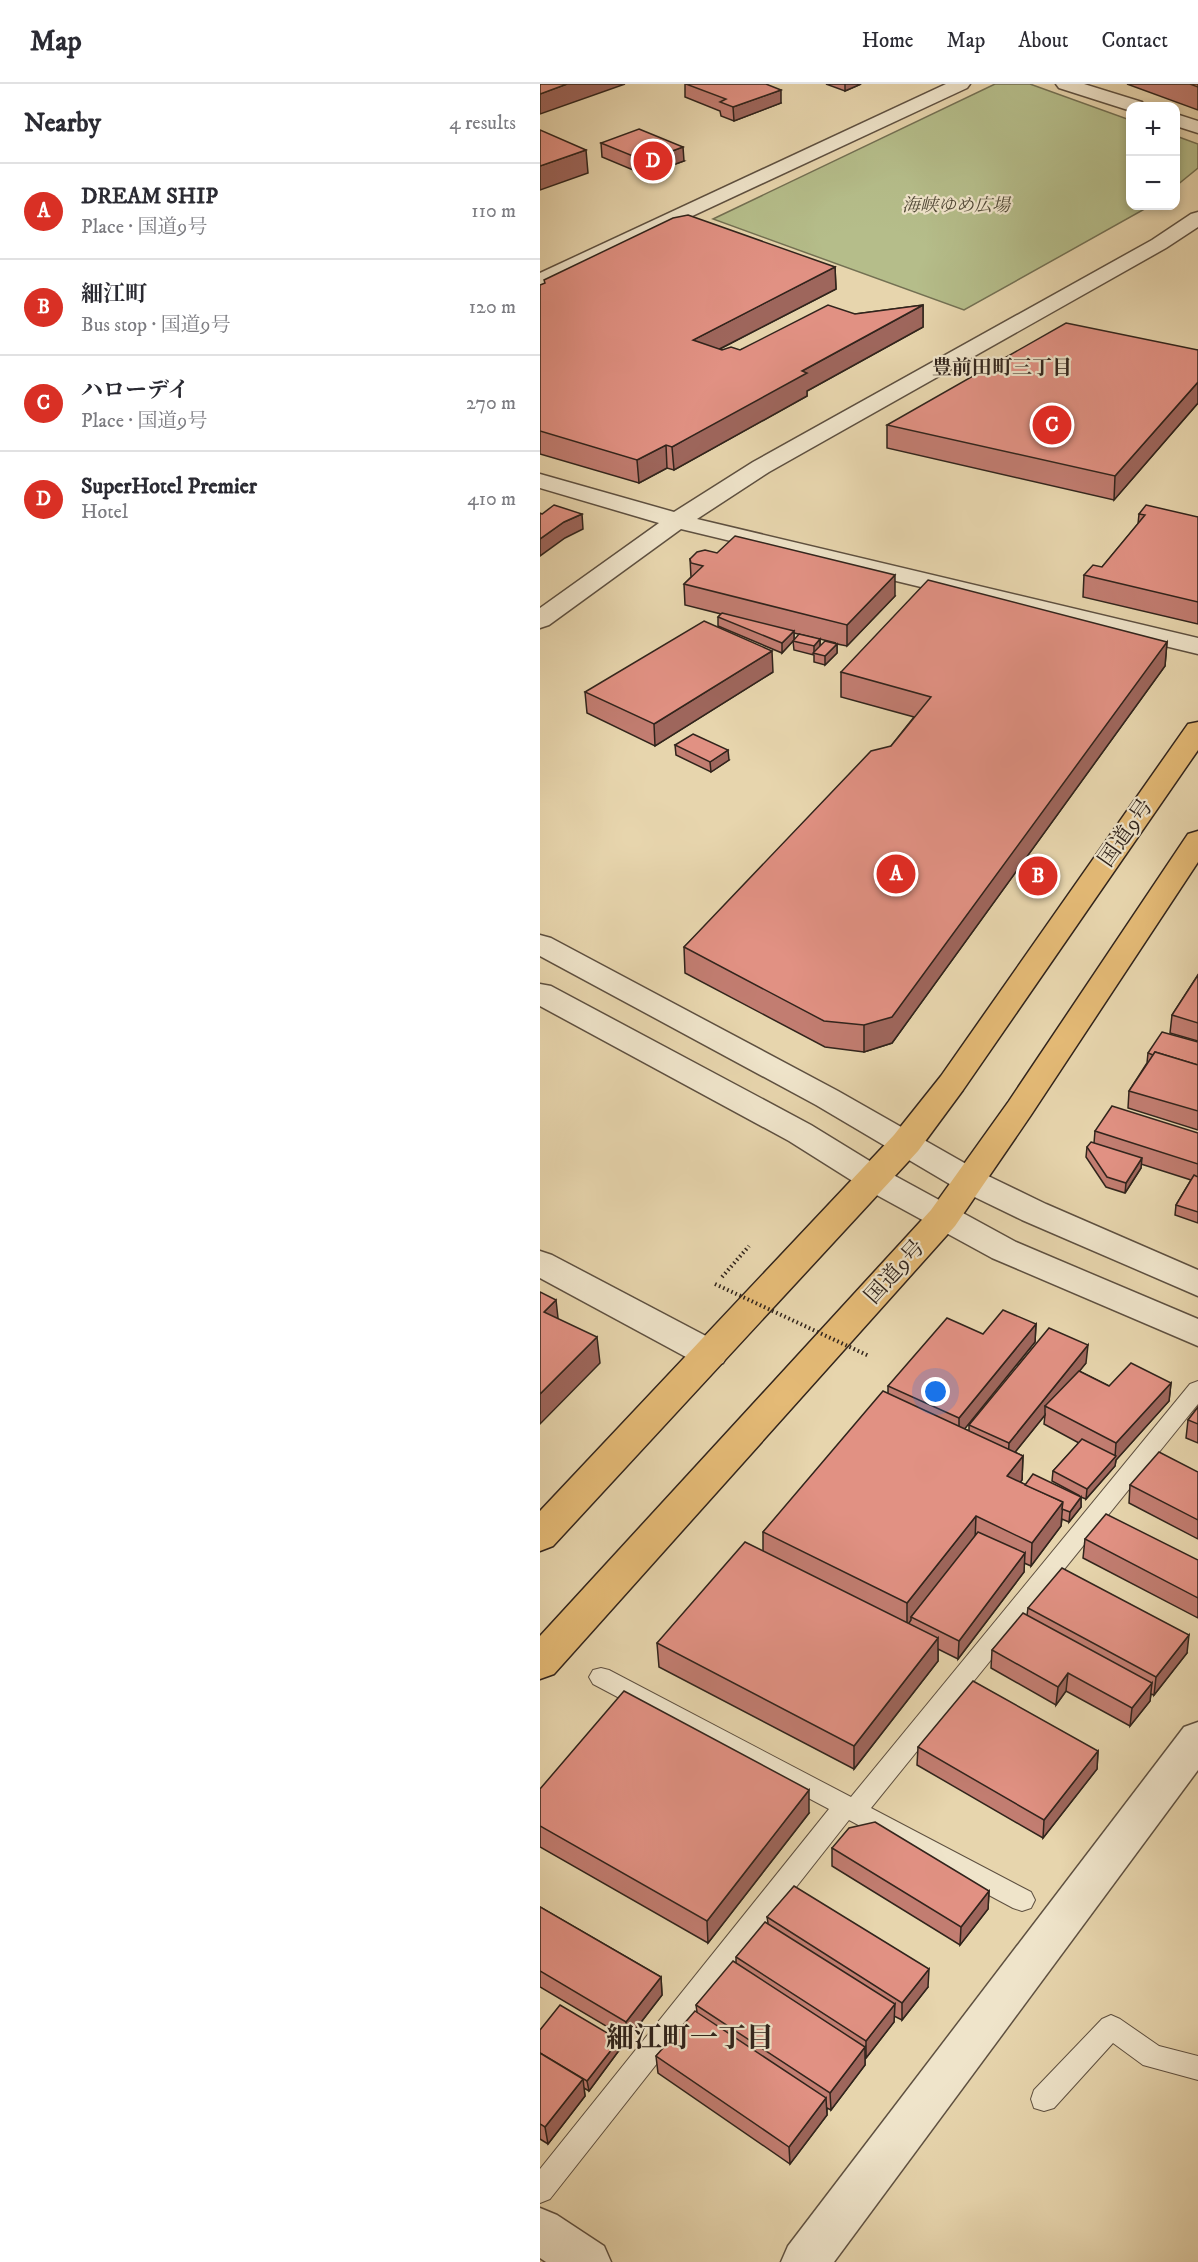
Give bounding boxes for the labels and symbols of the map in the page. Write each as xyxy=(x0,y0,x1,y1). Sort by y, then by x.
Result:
pin: D xyxy=(634,138,672,184)
park label: 海峡ゆめ広場 xyxy=(902,195,1012,217)
district label: 豊前田町三丁目 xyxy=(932,356,1072,381)
pin: C xyxy=(1032,402,1072,448)
street label: 国道9号 xyxy=(1093,794,1159,872)
pin: A xyxy=(876,852,916,896)
pin: B xyxy=(1018,854,1058,898)
street label: 国道9号 xyxy=(859,1234,931,1310)
your location xyxy=(921,1377,950,1406)
district label: 細江町一丁目 xyxy=(606,2021,774,2056)

